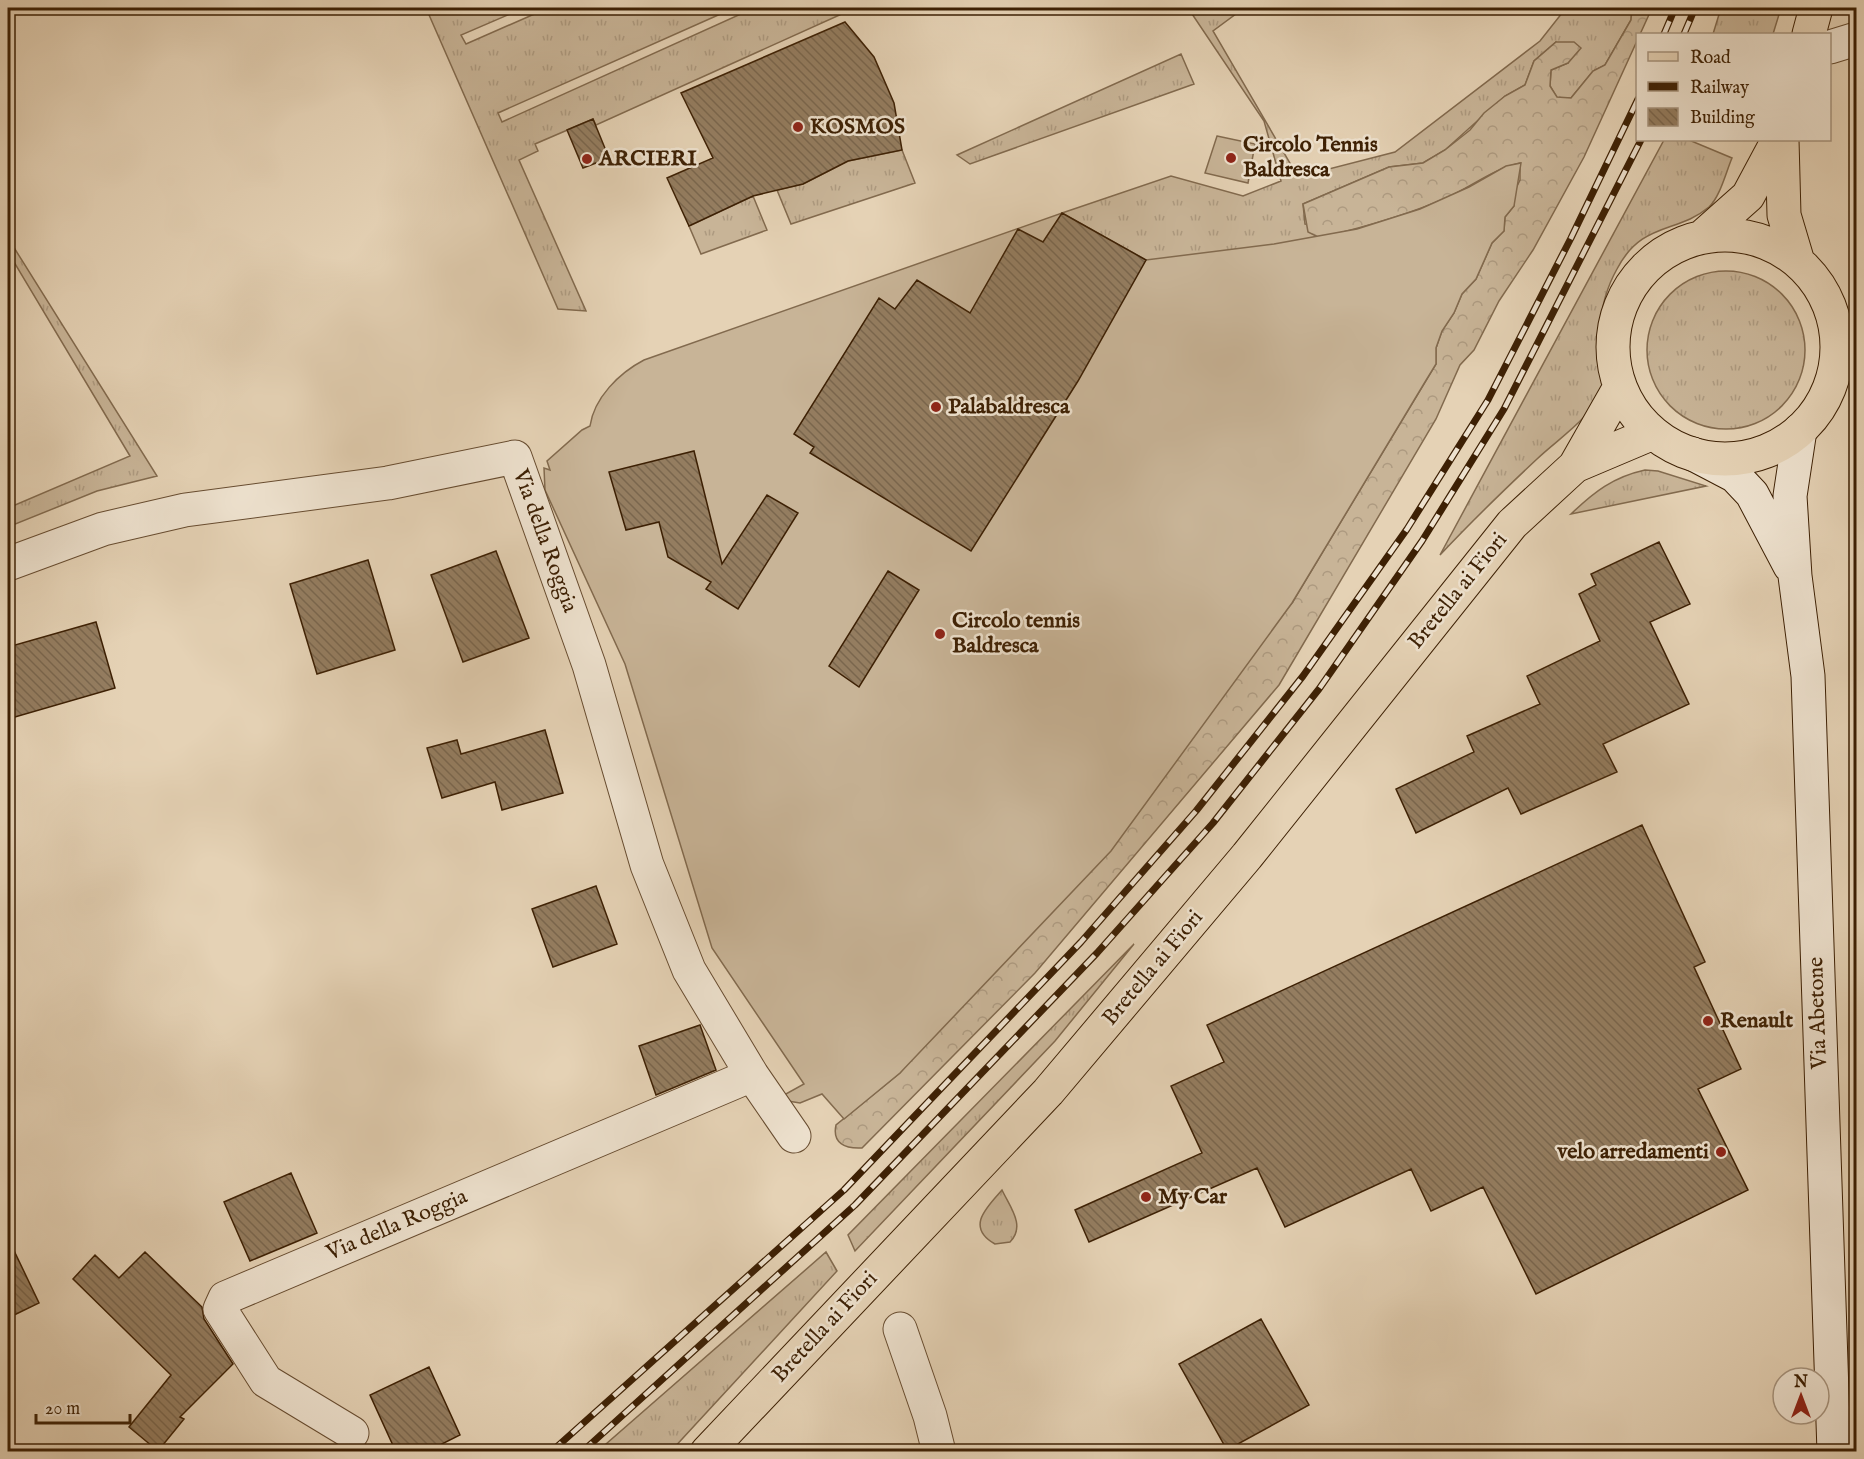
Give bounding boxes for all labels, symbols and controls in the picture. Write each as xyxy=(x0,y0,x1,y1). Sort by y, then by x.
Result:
legend xyxy=(1636,33,1831,141)
text: Road xyxy=(1690,47,1731,70)
text: Railway xyxy=(1690,77,1749,100)
text: Building xyxy=(1690,107,1755,130)
place label: KOSMOS xyxy=(810,113,905,141)
marker: KOSMOS xyxy=(791,120,805,134)
place label: Circolo Tennis Baldresca xyxy=(1243,131,1378,184)
place label: ARCIERI xyxy=(598,145,697,173)
marker: Circolo Tennis Baldresca xyxy=(1224,151,1238,165)
marker: ARCIERI xyxy=(580,152,594,166)
place label: Palabaldresca xyxy=(948,393,1070,421)
marker: Palabaldresca xyxy=(929,400,943,414)
street label: Via della Roggia xyxy=(506,465,584,617)
street label: Bretella ai Fiori xyxy=(1402,527,1514,655)
place label: Circolo tennis Baldresca xyxy=(952,607,1080,660)
marker: Circolo tennis Baldresca xyxy=(933,627,947,641)
street label: Bretella ai Fiori xyxy=(1096,904,1210,1032)
street label: Via Abetone xyxy=(1802,956,1834,1071)
place label: Renault xyxy=(1720,1007,1793,1035)
marker: Renault xyxy=(1701,1014,1715,1028)
place label: velo arredamenti xyxy=(1557,1138,1709,1166)
marker: velo arredamenti xyxy=(1714,1145,1728,1159)
street label: Via della Roggia xyxy=(321,1183,472,1268)
place label: My Car xyxy=(1158,1183,1228,1211)
marker: My Car xyxy=(1139,1190,1153,1204)
street label: Bretella ai Fiori xyxy=(766,1265,884,1389)
north arrow xyxy=(1771,1366,1831,1426)
text: N xyxy=(1793,1373,1808,1393)
scale bar xyxy=(36,1387,130,1425)
text: 20 m xyxy=(45,1398,80,1421)

